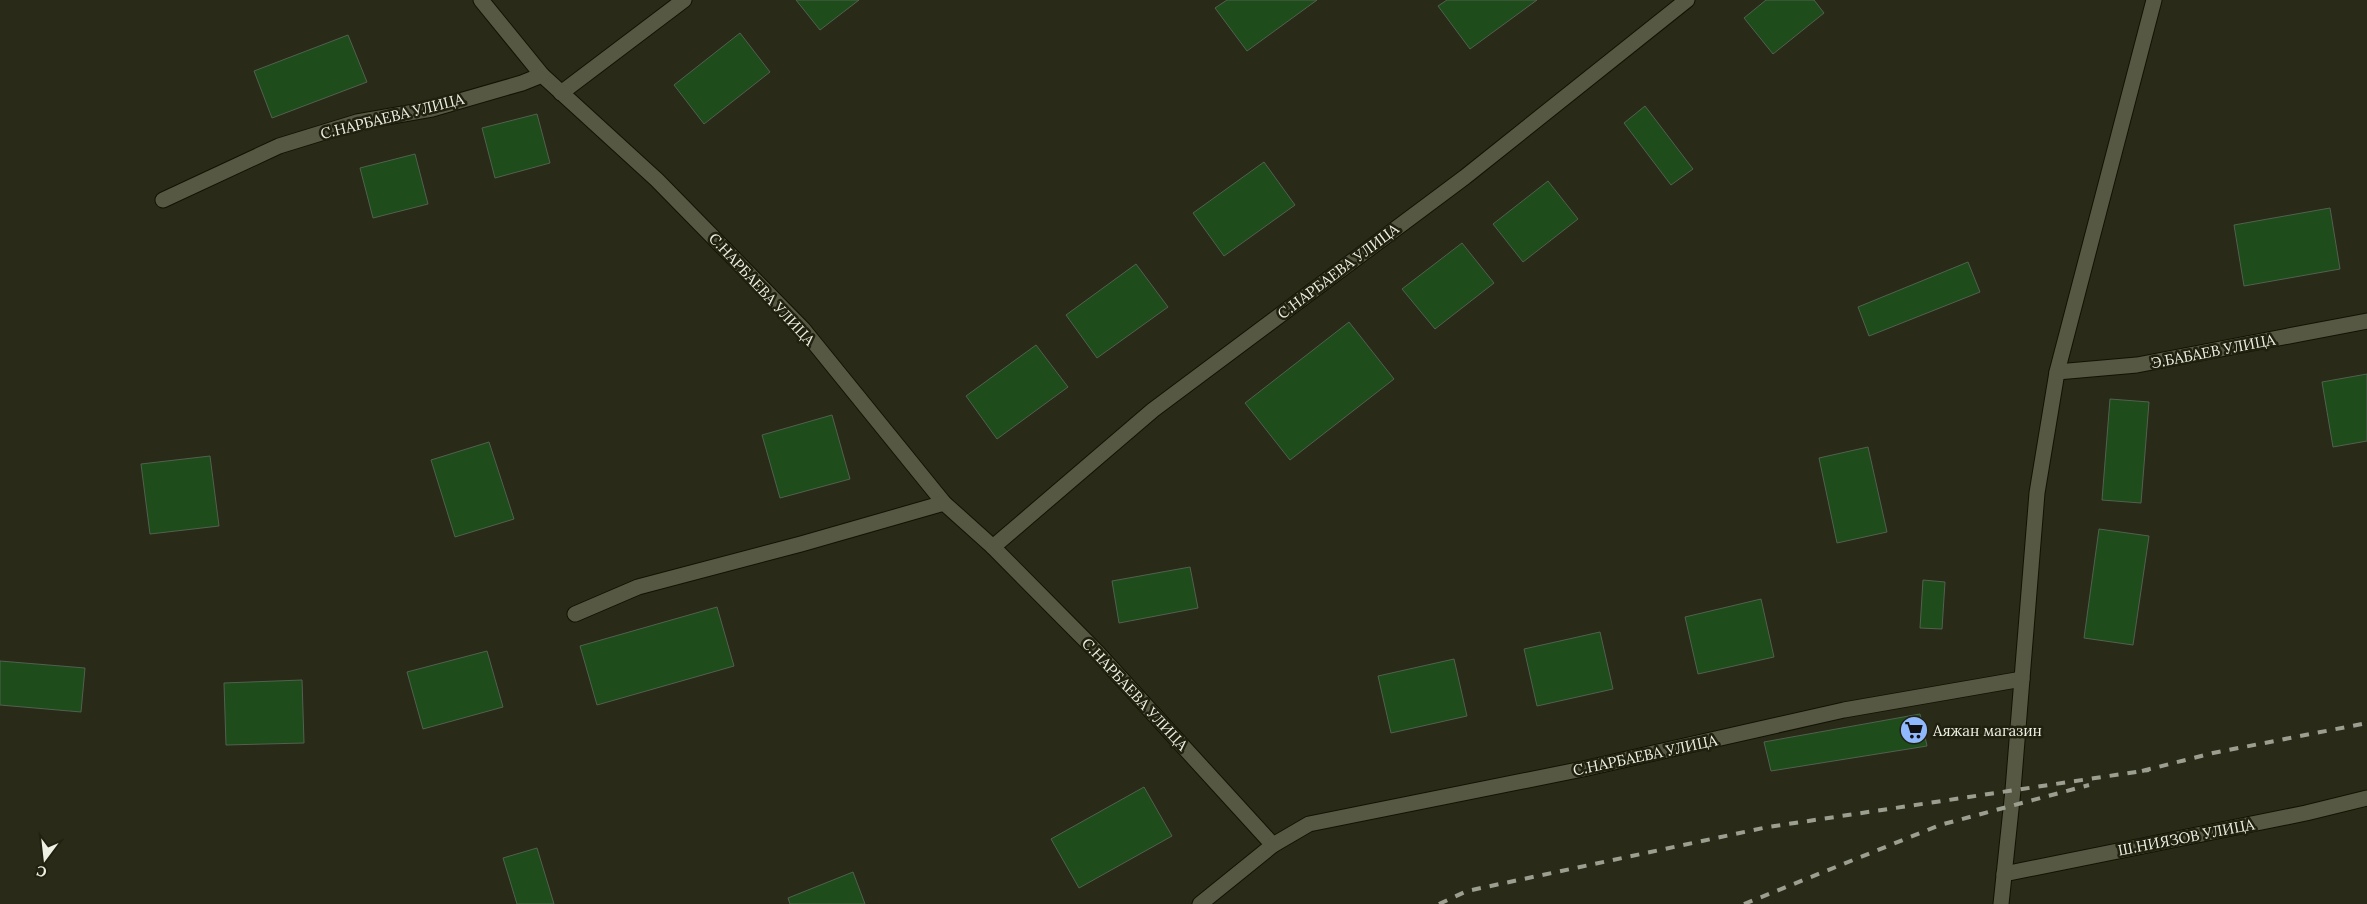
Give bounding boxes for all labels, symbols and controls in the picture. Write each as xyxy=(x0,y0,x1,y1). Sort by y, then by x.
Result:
street label: С.НАРБАЕВА УЛИЦА xyxy=(318,89,466,143)
street label: С.НАРБАЕВА УЛИЦА xyxy=(1273,219,1403,323)
street label: С.НАРБАЕВА УЛИЦА xyxy=(705,229,820,350)
street label: Э.БАБАЕВ УЛИЦА xyxy=(2149,330,2277,372)
street label: С.НАРБАЕВА УЛИЦА xyxy=(1078,634,1193,755)
supermarket icon: Аяжан магазин xyxy=(1899,715,1929,745)
place label: Аяжан магазин xyxy=(1932,721,2042,740)
street label: С.НАРБАЕВА УЛИЦА xyxy=(1571,730,1720,780)
street label: Ш.НИЯЗОВ УЛИЦА xyxy=(2116,814,2257,860)
north arrow xyxy=(20,834,70,884)
text: С xyxy=(34,862,49,881)

